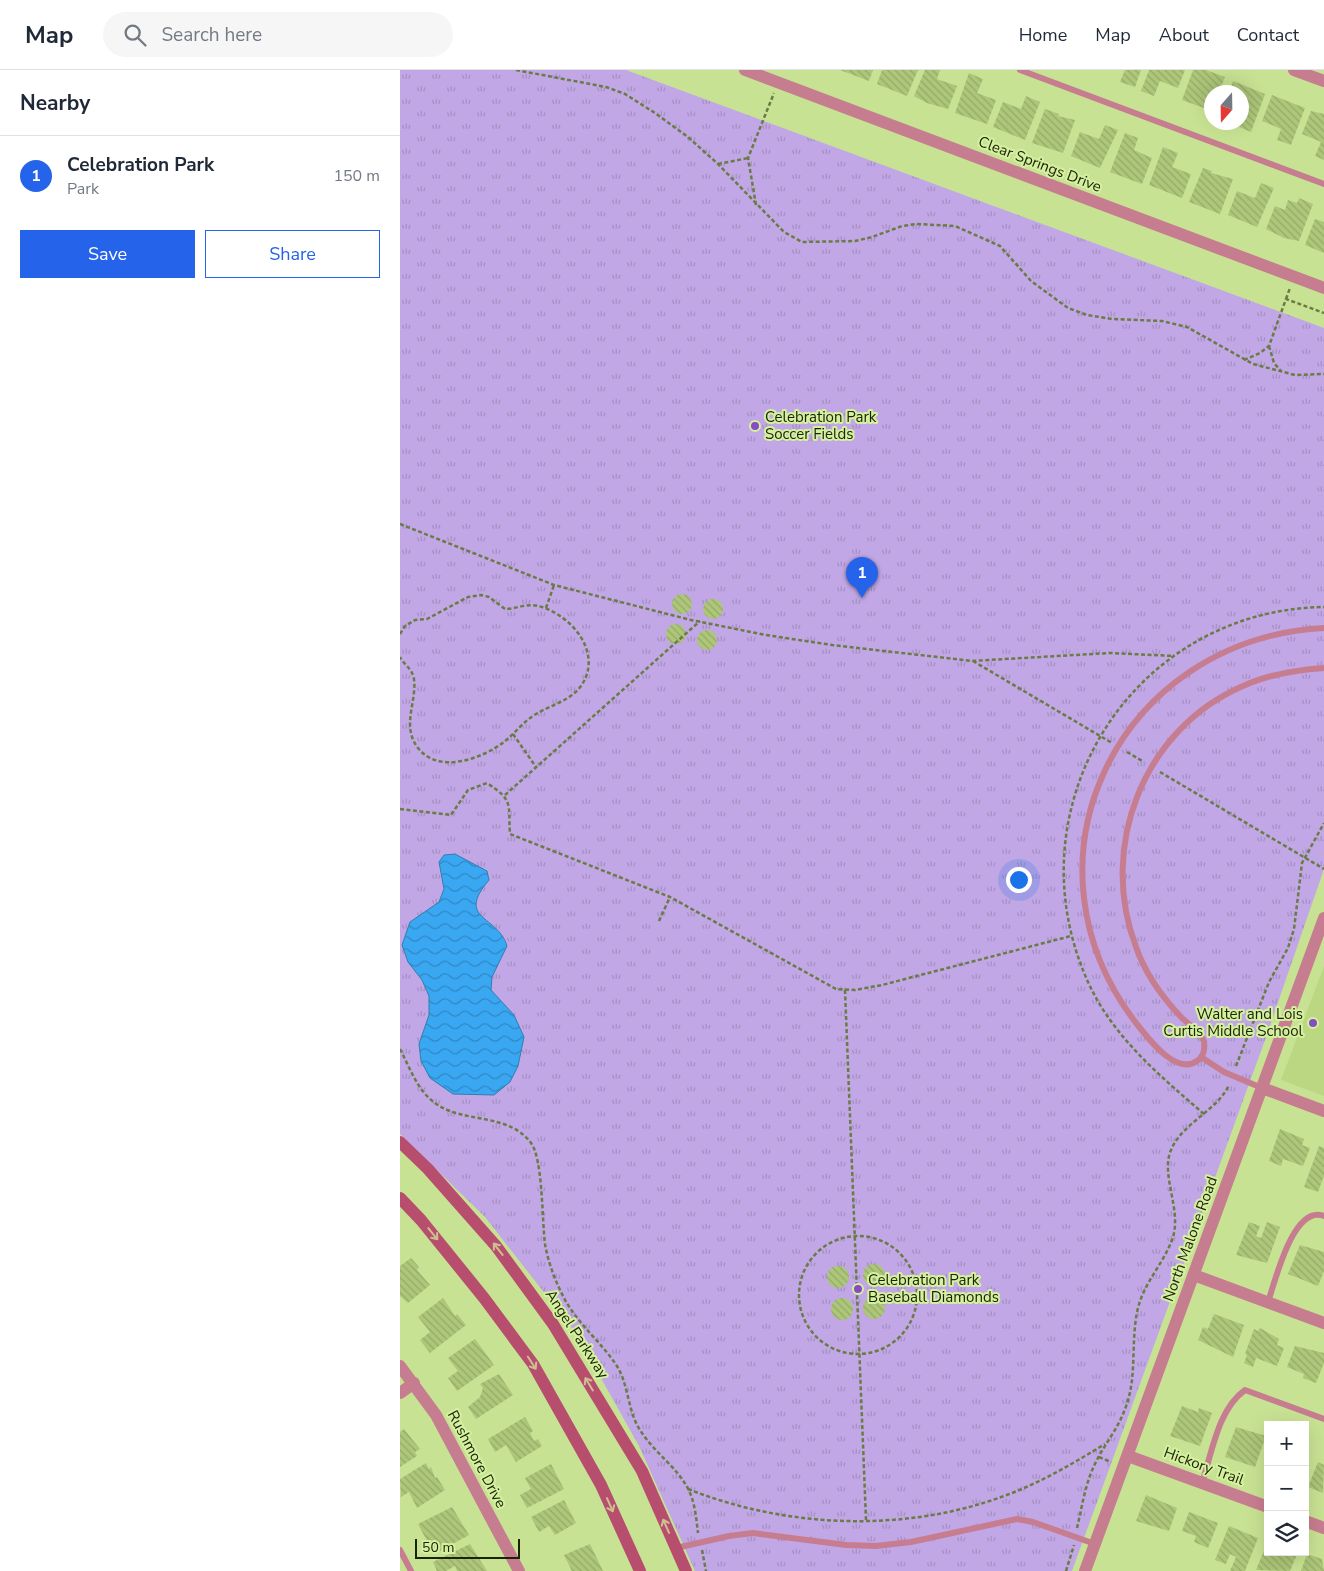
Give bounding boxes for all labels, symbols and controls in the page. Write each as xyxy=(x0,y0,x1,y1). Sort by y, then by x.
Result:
search box xyxy=(103,12,453,57)
text: Map xyxy=(25,19,73,51)
icon: search xyxy=(121,21,149,49)
text: Search here xyxy=(161,22,262,48)
text: Home xyxy=(1019,23,1067,47)
text: Map xyxy=(1095,23,1131,47)
text: About xyxy=(1159,23,1209,47)
text: Contact xyxy=(1237,23,1299,47)
north arrow xyxy=(1204,85,1249,130)
text: Nearby xyxy=(20,89,90,117)
street label: Clear Springs Drive xyxy=(976,131,1104,197)
text: Celebration Park xyxy=(67,152,214,178)
text: 1 xyxy=(31,165,41,187)
text: 150 m xyxy=(333,165,380,187)
text: Park xyxy=(67,178,99,200)
button: Save xyxy=(20,230,195,278)
button: Share xyxy=(205,230,380,278)
place label: Celebration Park Soccer Fields xyxy=(765,407,877,444)
marker: Celebration Park Soccer Fields xyxy=(749,420,761,432)
pin: 1 xyxy=(846,557,878,598)
your location xyxy=(1006,867,1032,893)
place label: Walter and Lois Curtis Middle School xyxy=(1163,1004,1304,1041)
marker: Walter and Lois Curtis Middle School xyxy=(1307,1017,1319,1029)
street label: North Malone Road xyxy=(1158,1174,1222,1304)
one-way arrow xyxy=(427,1228,438,1241)
one-way arrow xyxy=(493,1243,504,1256)
place label: Celebration Park Baseball Diamonds xyxy=(868,1270,999,1307)
marker: Celebration Park Baseball Diamonds xyxy=(852,1283,864,1295)
street label: Angel Parkway xyxy=(541,1286,613,1383)
one-way arrow xyxy=(527,1356,537,1370)
one-way arrow xyxy=(584,1377,594,1391)
street label: Rushmore Drive xyxy=(443,1407,511,1511)
map controls xyxy=(1264,1421,1309,1556)
button: + xyxy=(1264,1421,1309,1466)
street label: Hickory Trail xyxy=(1161,1442,1247,1490)
button: − xyxy=(1264,1466,1309,1511)
one-way arrow xyxy=(606,1497,616,1512)
button: layers xyxy=(1264,1511,1309,1556)
one-way arrow xyxy=(661,1519,671,1534)
scale bar xyxy=(415,1536,520,1559)
text: 50 m xyxy=(422,1538,454,1557)

